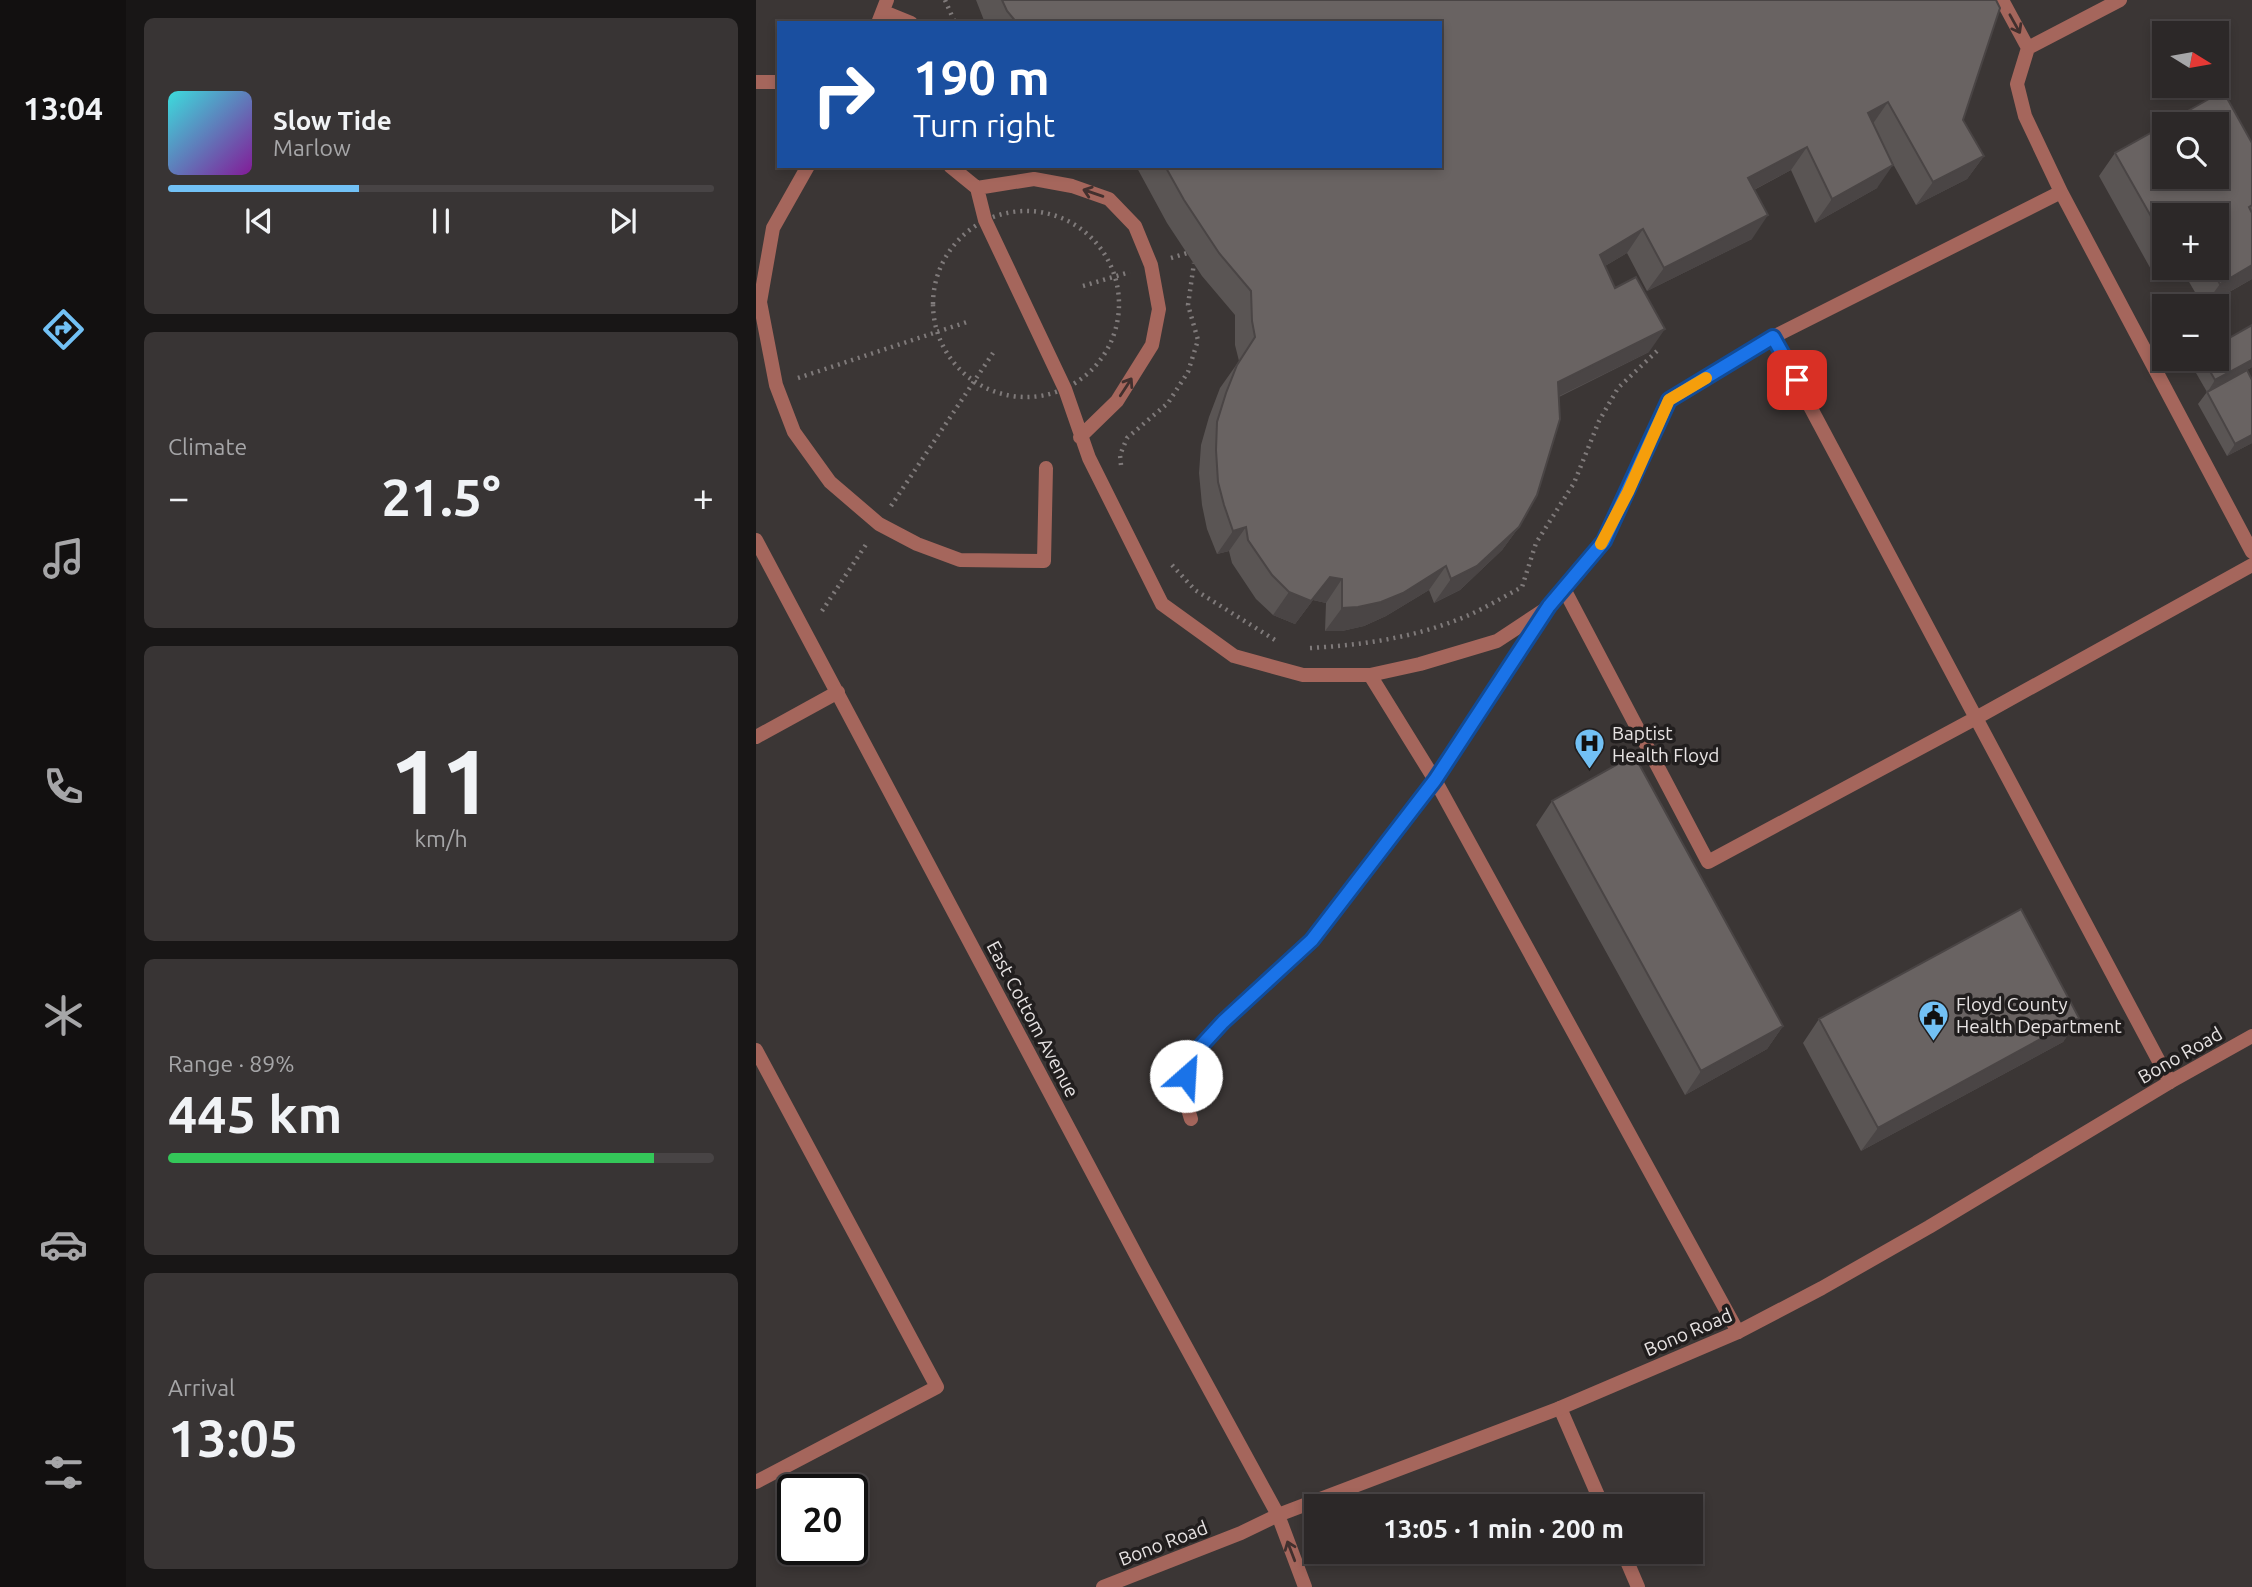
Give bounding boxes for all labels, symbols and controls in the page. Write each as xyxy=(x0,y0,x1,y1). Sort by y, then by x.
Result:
one-way arrow xyxy=(2009,13,2022,34)
north arrow xyxy=(2152,21,2230,98)
map controls xyxy=(2152,21,2229,371)
icon: right xyxy=(798,49,889,140)
text: 190 m xyxy=(913,49,1050,104)
text: 13:04 xyxy=(23,90,103,126)
text: Slow Tide xyxy=(273,106,392,135)
text: Turn right xyxy=(913,107,1055,143)
button: search xyxy=(2152,112,2229,189)
text: Marlow xyxy=(273,135,351,160)
one-way arrow xyxy=(1083,186,1105,198)
icon: previous xyxy=(240,202,278,240)
icon: pause xyxy=(422,202,460,240)
icon: next xyxy=(604,202,642,240)
button: + xyxy=(2152,203,2229,280)
button: − xyxy=(2152,294,2229,371)
icon: directions xyxy=(39,305,88,354)
pin xyxy=(1767,350,1827,410)
icon: arrive xyxy=(1778,361,1816,399)
one-way arrow xyxy=(1119,377,1133,397)
text: Climate xyxy=(168,434,247,459)
text: 21.5° xyxy=(381,468,501,526)
text: − xyxy=(168,476,189,518)
text: + xyxy=(693,476,714,518)
icon: music xyxy=(39,534,88,583)
place label: Baptist Health Floyd xyxy=(1612,722,1719,766)
hospital icon: Baptist Health Floyd xyxy=(1572,727,1606,771)
text: 11 xyxy=(390,729,492,831)
icon: phone xyxy=(39,762,88,811)
text: km/h xyxy=(414,826,468,851)
street label: East Cottom Avenue xyxy=(982,937,1084,1101)
icon: climate xyxy=(39,991,88,1040)
place label: Floyd County Health Department xyxy=(1956,993,2122,1037)
public building icon: Floyd County Health Department xyxy=(1916,998,1950,1042)
street label: Bono Road xyxy=(2134,1022,2226,1088)
position arrow xyxy=(1149,1039,1223,1113)
text: Range · 89% xyxy=(168,1051,295,1076)
text: 445 km xyxy=(168,1085,342,1143)
icon: car xyxy=(39,1220,88,1269)
street label: Bono Road xyxy=(1641,1304,1735,1360)
text: Arrival xyxy=(168,1375,235,1400)
text: 13:05 xyxy=(168,1409,298,1467)
icon: filters xyxy=(39,1448,88,1497)
speed limit sign: 20 xyxy=(777,1474,868,1565)
text: 13:05 · 1 min · 200 m xyxy=(1383,1514,1624,1543)
street label: Bono Road xyxy=(1116,1516,1210,1570)
one-way arrow xyxy=(1284,1541,1297,1563)

